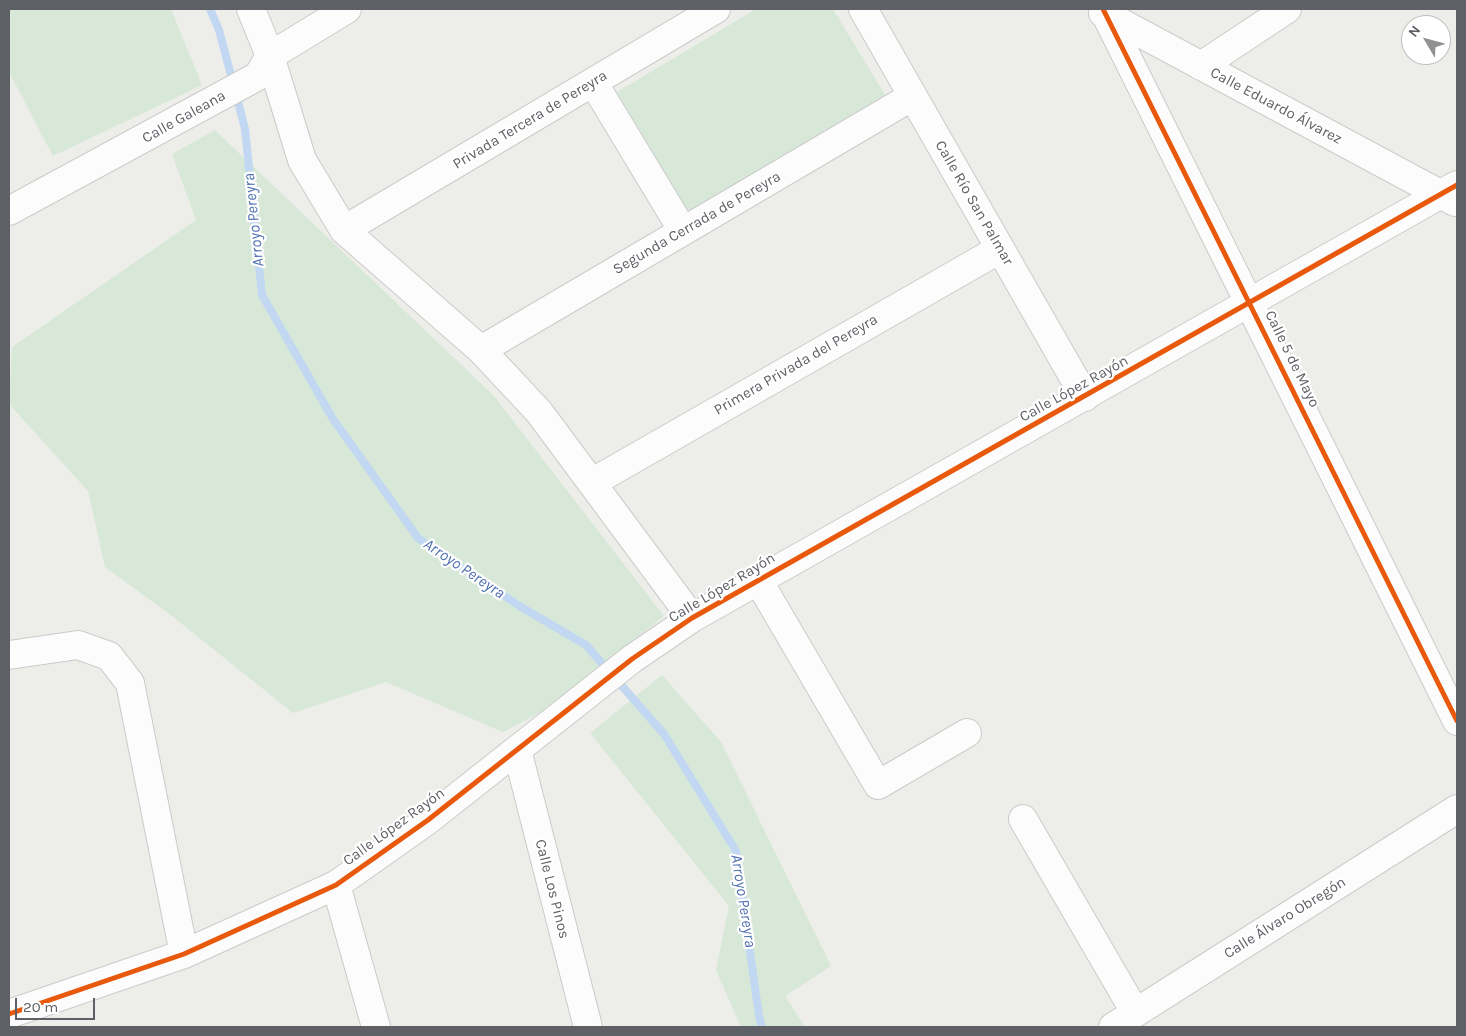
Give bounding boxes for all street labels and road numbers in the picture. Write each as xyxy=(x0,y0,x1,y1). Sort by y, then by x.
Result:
street label: Calle Eduardo Álvarez xyxy=(1207,64,1345,148)
street label: Privada Tercera de Pereyra xyxy=(450,67,610,173)
street label: Calle Galeana xyxy=(139,87,229,147)
street label: Calle Río San Palmar xyxy=(931,137,1017,269)
street label: Segunda Cerrada de Pereyra xyxy=(610,168,784,278)
street label: Calle 5 de Mayo xyxy=(1261,308,1323,410)
street label: Primera Privada del Pereyra xyxy=(711,311,881,419)
street label: Calle López Rayón xyxy=(1017,352,1131,426)
street label: Calle López Rayón xyxy=(665,549,779,627)
street label: Calle López Rayón xyxy=(340,784,448,870)
street label: Calle Los Pinos xyxy=(531,837,573,941)
street label: Calle Álvaro Obregón xyxy=(1221,873,1349,963)

